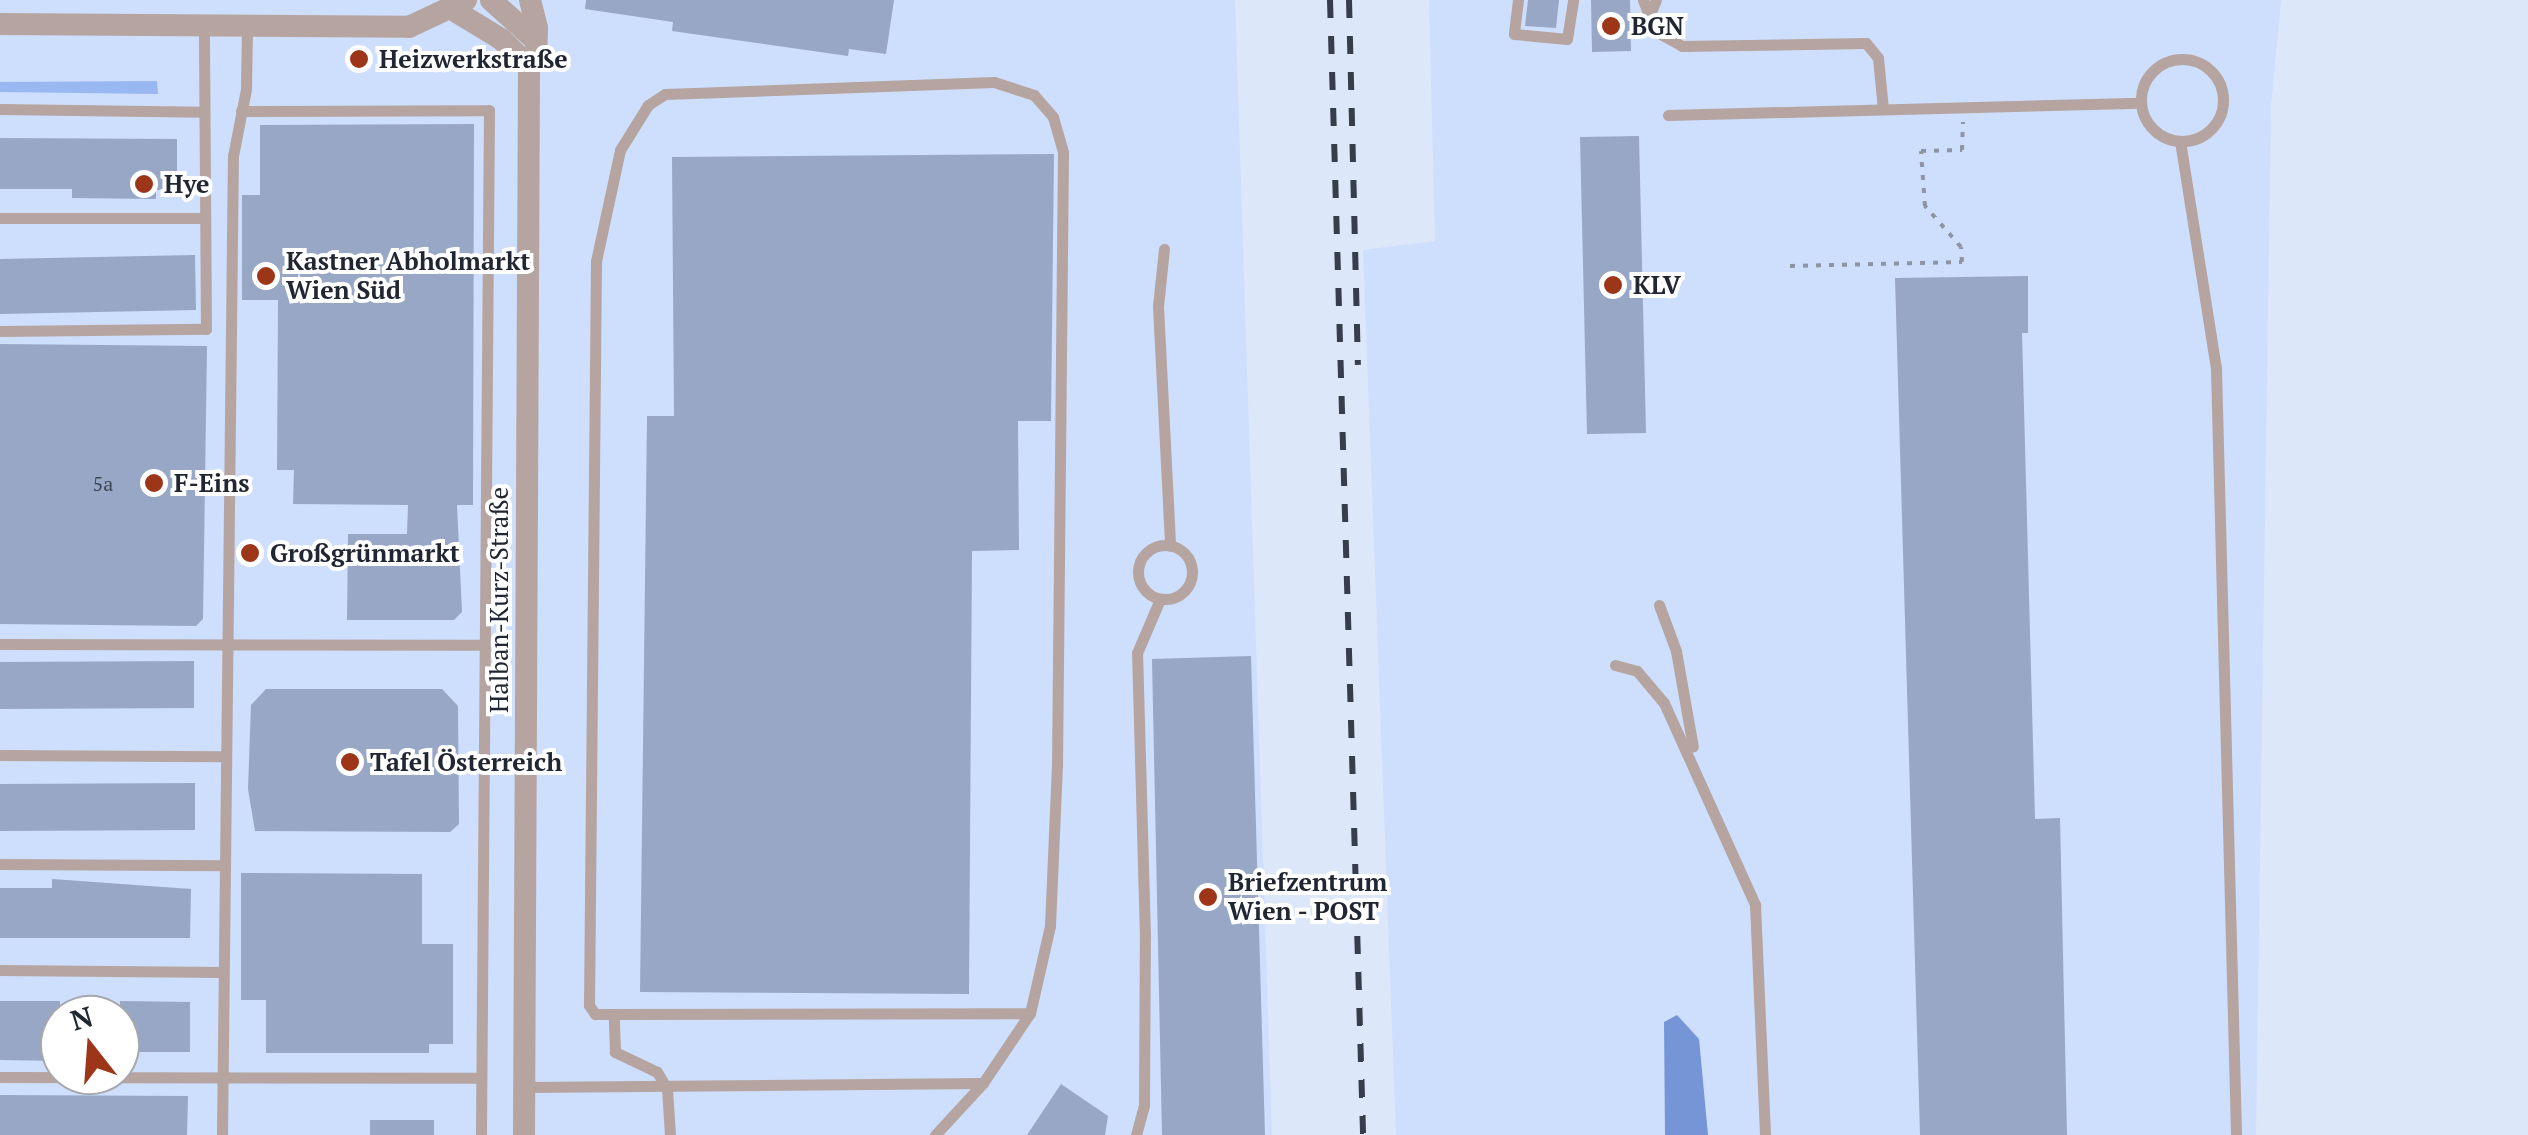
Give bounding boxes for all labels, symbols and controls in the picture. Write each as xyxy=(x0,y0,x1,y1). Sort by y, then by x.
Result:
place label: BGN xyxy=(1631,11,1684,41)
marker: BGN xyxy=(1600,15,1622,37)
place label: Heizwerkstraße xyxy=(379,44,568,74)
marker: Heizwerkstraße xyxy=(348,48,370,70)
place label: Hye xyxy=(164,169,209,199)
marker: Hye xyxy=(133,173,155,195)
place label: Kastner Abholmarkt Wien Süd xyxy=(286,247,530,306)
marker: Kastner Abholmarkt Wien Süd xyxy=(255,265,277,287)
place label: KLV xyxy=(1633,270,1681,300)
marker: KLV xyxy=(1602,274,1624,296)
place label: F-Eins xyxy=(174,468,250,498)
house number: 5a xyxy=(93,471,113,495)
marker: F-Eins xyxy=(143,472,165,494)
street label: Halban-Kurz-Straße xyxy=(484,487,514,713)
place label: Großgrünmarkt xyxy=(270,538,460,568)
marker: Großgrünmarkt xyxy=(239,542,261,564)
place label: Tafel Österreich xyxy=(370,747,562,777)
marker: Tafel Österreich xyxy=(339,751,361,773)
place label: Briefzentrum Wien - POST xyxy=(1228,868,1387,927)
marker: Briefzentrum Wien - POST xyxy=(1197,886,1219,908)
north arrow xyxy=(40,995,140,1095)
text: N xyxy=(66,997,97,1039)

